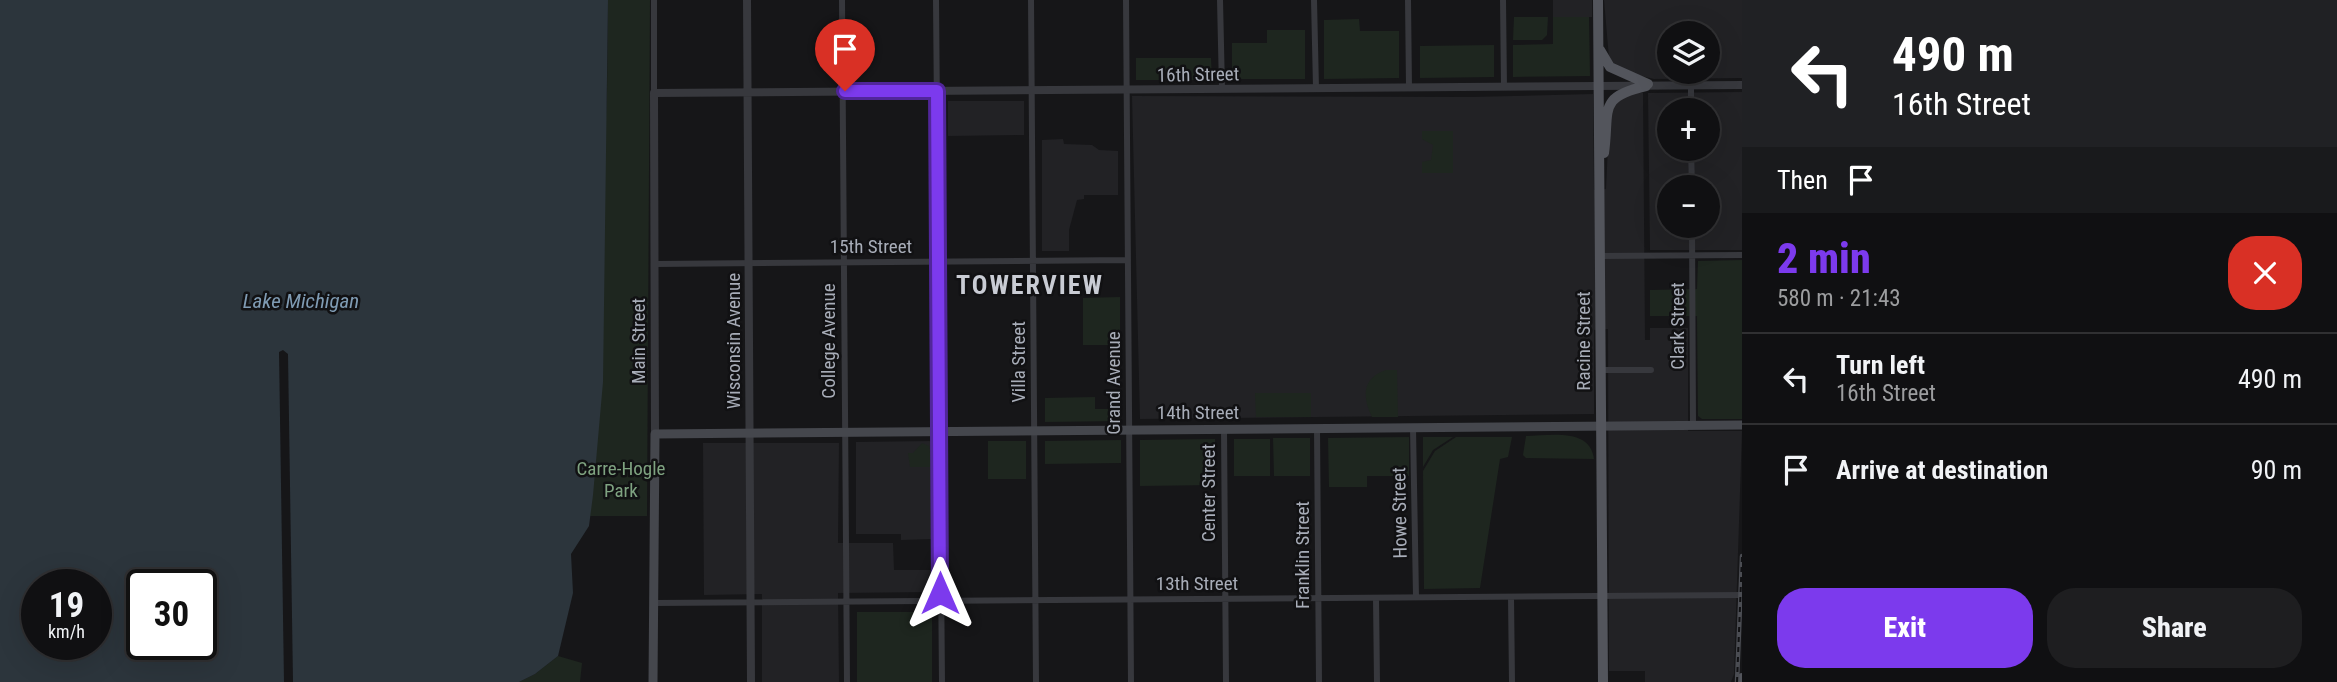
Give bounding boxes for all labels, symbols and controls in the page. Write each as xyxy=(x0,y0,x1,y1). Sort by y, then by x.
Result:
pin xyxy=(815,19,875,91)
map controls xyxy=(1657,21,1720,238)
button: layers xyxy=(1657,21,1720,84)
text: 490 m xyxy=(1892,26,2014,83)
icon: left xyxy=(1777,28,1868,119)
icon: arrive xyxy=(826,30,864,68)
street label: 16th Street xyxy=(1157,62,1239,87)
text: 16th Street xyxy=(1892,85,2031,123)
button: + xyxy=(1657,98,1720,161)
icon: arrive xyxy=(1842,161,1880,199)
text: Then xyxy=(1777,165,1828,195)
button: − xyxy=(1657,175,1720,238)
text: 2 min xyxy=(1777,234,1871,283)
street label: 15th Street xyxy=(830,235,912,258)
button: close xyxy=(2228,236,2302,310)
district label: TOWERVIEW xyxy=(956,270,1104,300)
street label: Wisconsin Avenue xyxy=(722,273,745,409)
street label: Clark Street xyxy=(1666,282,1689,370)
street label: College Avenue xyxy=(817,283,840,399)
text: 580 m · 21:43 xyxy=(1777,285,1901,312)
water label: Lake Michigan xyxy=(243,289,359,313)
street label: Racine Street xyxy=(1572,291,1595,391)
street label: Main Street xyxy=(627,298,650,384)
street label: Villa Street xyxy=(1007,321,1030,403)
street label: Grand Avenue xyxy=(1102,331,1125,435)
text: Turn left xyxy=(1836,350,1925,380)
icon: left xyxy=(1777,360,1815,398)
text: 490 m xyxy=(2238,364,2302,394)
text: 16th Street xyxy=(1836,380,1936,407)
street label: 14th Street xyxy=(1157,401,1239,424)
street label: Center Street xyxy=(1197,444,1220,542)
icon: arrive xyxy=(1777,451,1815,489)
text: Arrive at destination xyxy=(1836,455,2048,485)
text: 90 m xyxy=(2251,455,2302,485)
park label: Carre-Hogle Park xyxy=(577,457,666,502)
street label: Howe Street xyxy=(1387,467,1412,559)
street label: Franklin Street xyxy=(1291,501,1314,609)
position arrow xyxy=(903,556,977,630)
speed limit sign: 30 xyxy=(126,569,217,660)
street label: 13th Street xyxy=(1156,572,1238,595)
text: 19 xyxy=(49,585,84,626)
button: Exit xyxy=(1777,588,2033,668)
button: Share xyxy=(2047,588,2302,668)
text: km/h xyxy=(48,621,85,642)

